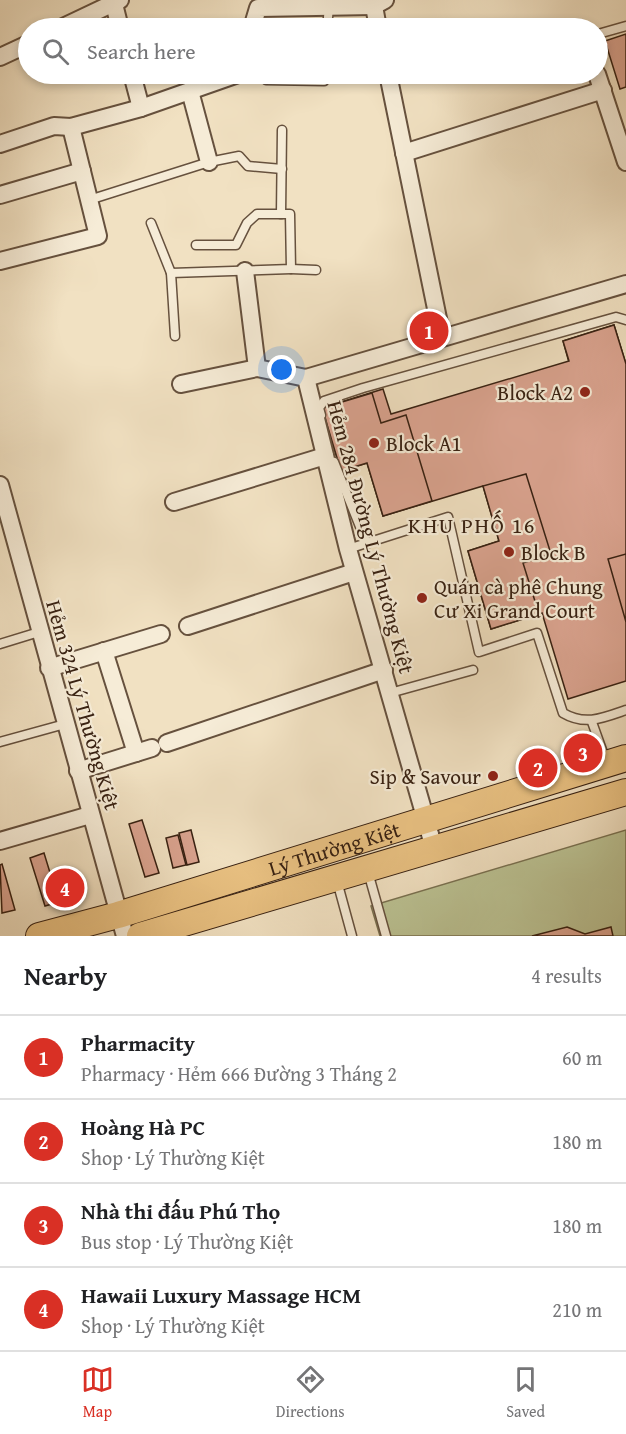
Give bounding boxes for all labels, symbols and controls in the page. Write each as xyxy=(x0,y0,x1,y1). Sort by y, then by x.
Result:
search box xyxy=(18,18,608,84)
icon: search xyxy=(39,35,72,68)
text: Search here xyxy=(87,35,196,67)
pin: 1 xyxy=(410,308,448,354)
your location xyxy=(267,355,296,384)
place label: Block A2 xyxy=(497,377,573,408)
marker: Block A2 xyxy=(578,385,592,399)
street label: Hẻm 284 Đường Lý Thường Kiệt xyxy=(320,397,423,677)
place label: Block A1 xyxy=(386,428,462,459)
marker: Block A1 xyxy=(367,436,381,450)
district label: KHU PHỐ 16 xyxy=(408,509,536,541)
place label: Block B xyxy=(521,537,586,568)
marker: Block B xyxy=(502,545,516,559)
place label: Quán cà phê Chung Cư Xi Grand Court xyxy=(434,571,603,626)
marker: Quán cà phê Chung Cư Xi Grand Court xyxy=(415,591,429,605)
street label: Hẻm 324 Lý Thường Kiệt xyxy=(38,597,128,814)
pin: 3 xyxy=(564,730,602,776)
pin: 2 xyxy=(518,746,558,790)
place label: Sip & Savour xyxy=(369,761,481,792)
marker: Sip & Savour xyxy=(486,769,500,783)
street label: Lý Thường Kiệt xyxy=(264,813,404,883)
pin: 4 xyxy=(46,866,84,910)
text: Nearby xyxy=(24,956,107,995)
text: 4 results xyxy=(531,961,602,990)
text: Pharmacity xyxy=(81,1027,195,1059)
text: 1 xyxy=(38,1043,49,1072)
text: 60 m xyxy=(562,1043,602,1072)
text: Pharmacy · Hẻm 666 Đường 3 Tháng 2 xyxy=(81,1059,397,1088)
text: Hoàng Hà PC xyxy=(81,1111,205,1143)
text: 2 xyxy=(38,1127,49,1156)
text: 180 m xyxy=(552,1127,602,1156)
text: Shop · Lý Thường Kiệt xyxy=(81,1143,265,1172)
text: Nhà thi đấu Phú Thọ xyxy=(81,1195,280,1227)
text: 3 xyxy=(38,1211,49,1240)
text: 180 m xyxy=(552,1211,602,1240)
text: Bus stop · Lý Thường Kiệt xyxy=(81,1227,293,1256)
text: Hawaii Luxury Massage HCM xyxy=(81,1279,361,1311)
text: 4 xyxy=(38,1295,49,1324)
text: 210 m xyxy=(552,1295,602,1324)
text: Shop · Lý Thường Kiệt xyxy=(81,1311,265,1340)
tab: Map xyxy=(81,1363,114,1423)
tab: Directions xyxy=(276,1363,345,1423)
tab: Saved xyxy=(506,1363,545,1423)

